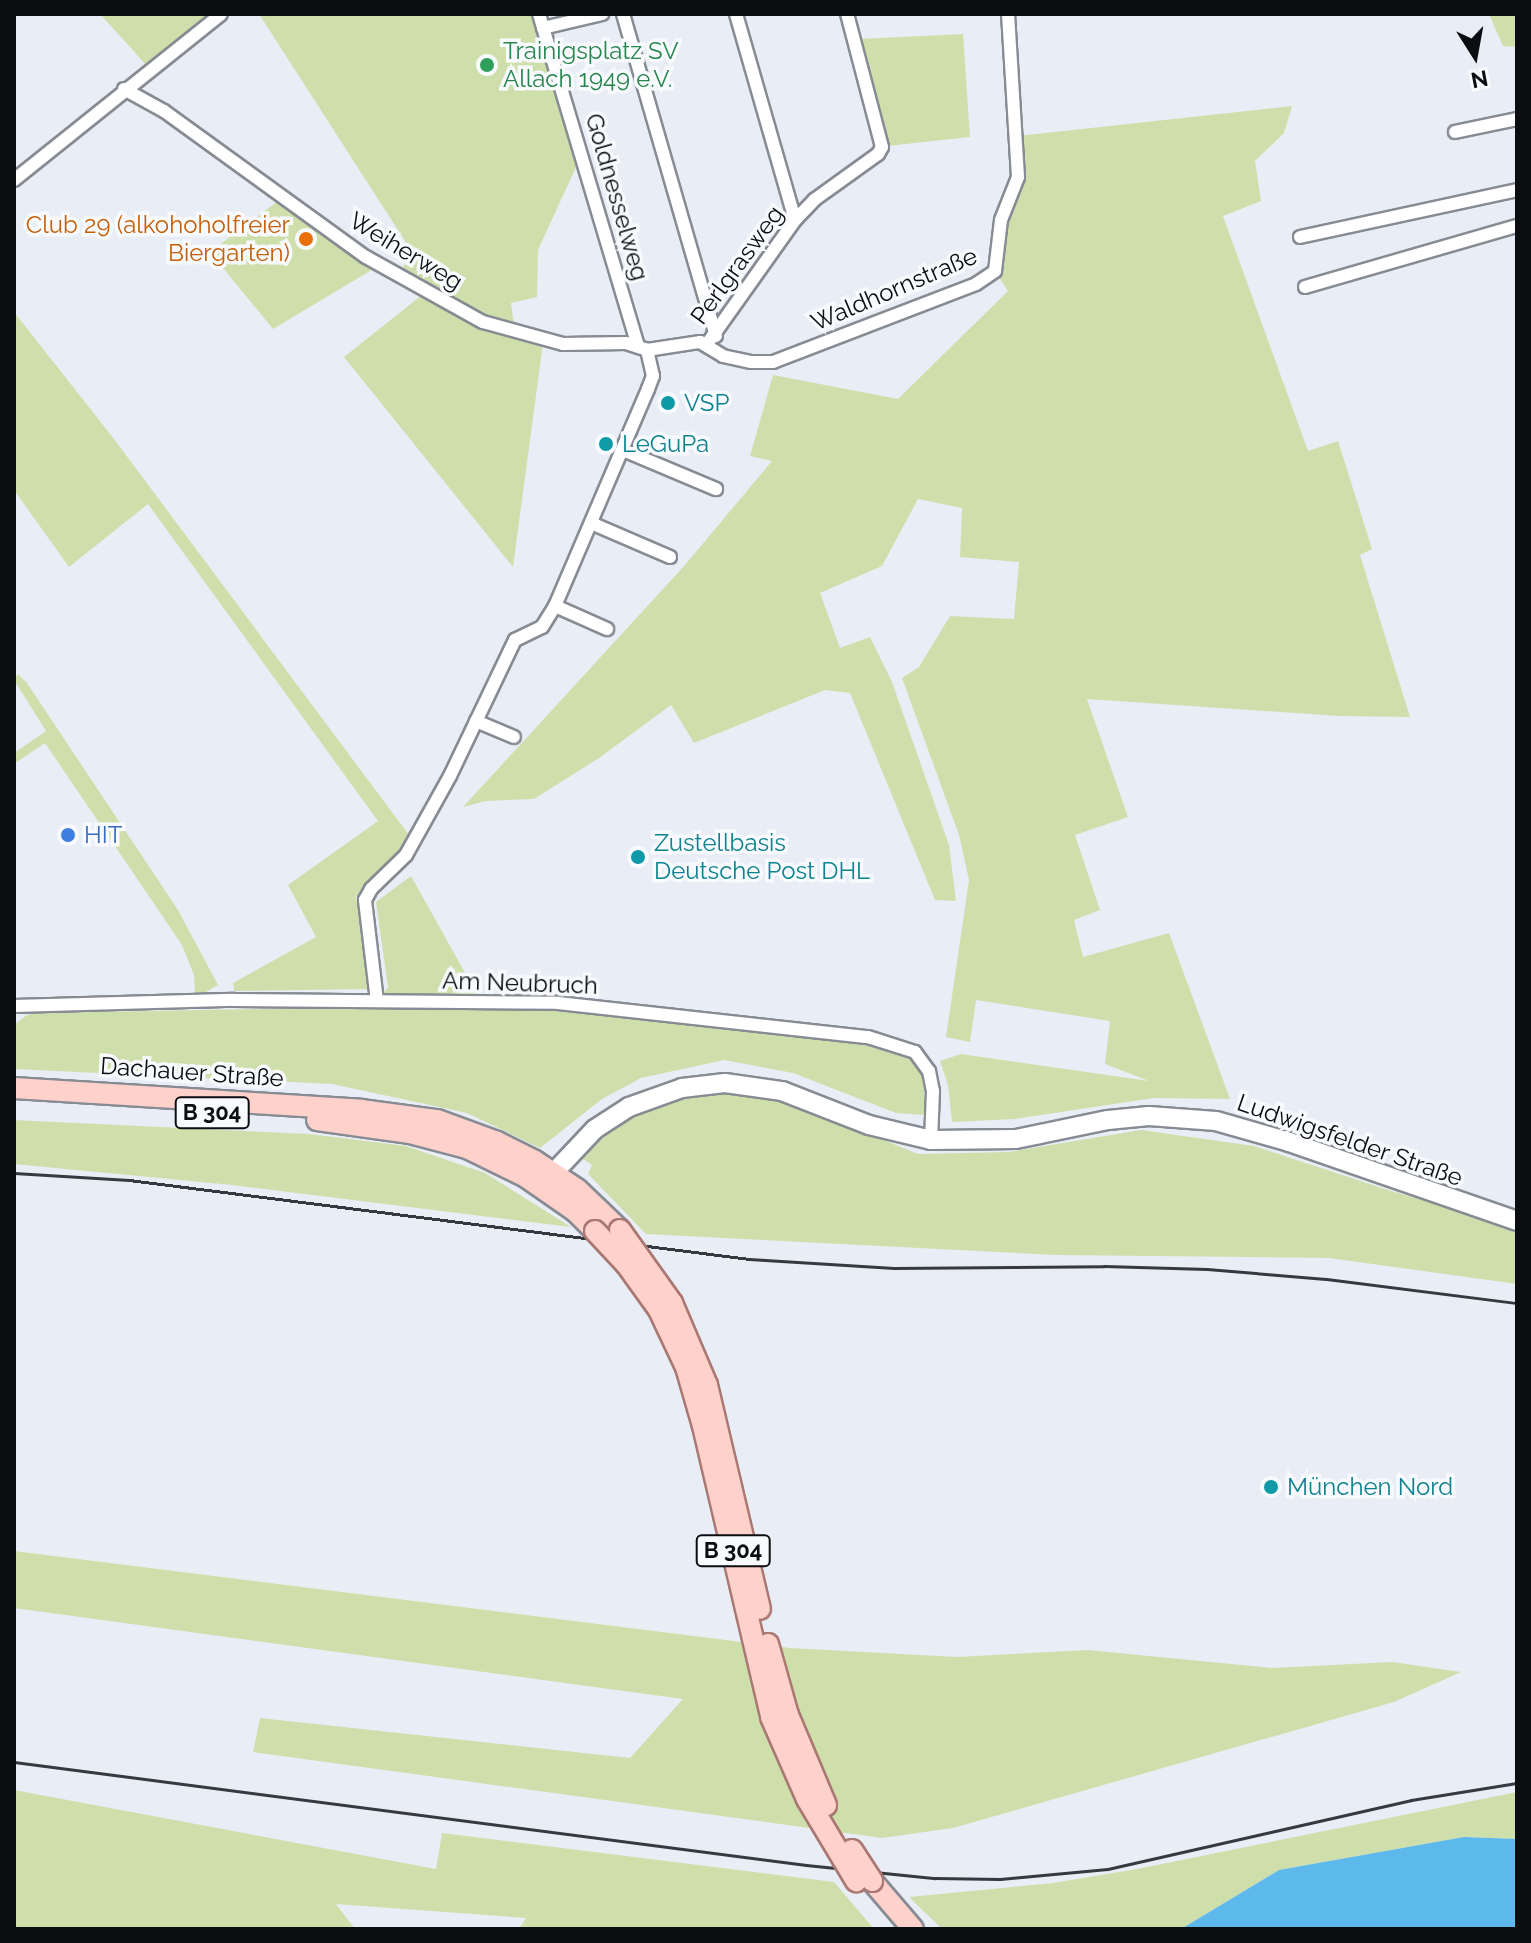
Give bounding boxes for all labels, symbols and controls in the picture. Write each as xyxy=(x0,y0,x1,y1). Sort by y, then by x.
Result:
north arrow xyxy=(1435,16,1515,96)
place label: Trainigsplatz SV Allach 1949 e.V. xyxy=(503,37,679,93)
marker: Trainigsplatz SV Allach 1949 e.V. xyxy=(478,56,496,74)
text: N xyxy=(1469,65,1490,94)
street label: Goldnesselweg xyxy=(579,110,655,284)
street label: Perlgrasweg xyxy=(684,200,790,330)
street label: Weiherweg xyxy=(344,206,468,296)
place label: Club 29 (alkohoholfreier Biergarten) xyxy=(26,211,290,267)
marker: Club 29 (alkohoholfreier Biergarten) xyxy=(297,230,315,248)
street label: Waldhornstraße xyxy=(807,241,981,337)
place label: VSP xyxy=(684,389,729,417)
marker: VSP xyxy=(659,394,677,412)
place label: LeGuPa xyxy=(622,430,709,458)
marker: LeGuPa xyxy=(597,435,615,453)
place label: HIT xyxy=(84,821,122,849)
marker: HIT xyxy=(59,826,77,844)
place label: Zustellbasis Deutsche Post DHL xyxy=(654,829,870,885)
marker: Zustellbasis Deutsche Post DHL xyxy=(629,848,647,866)
street label: Am Neubruch xyxy=(442,966,598,1000)
street label: Dachauer Straße xyxy=(99,1051,285,1093)
street label: Ludwigsfelder Straße xyxy=(1233,1088,1467,1192)
road number: B 304 xyxy=(174,1095,250,1131)
place label: München Nord xyxy=(1287,1473,1453,1501)
marker: München Nord xyxy=(1262,1478,1280,1496)
road number: B 304 xyxy=(695,1533,771,1569)

